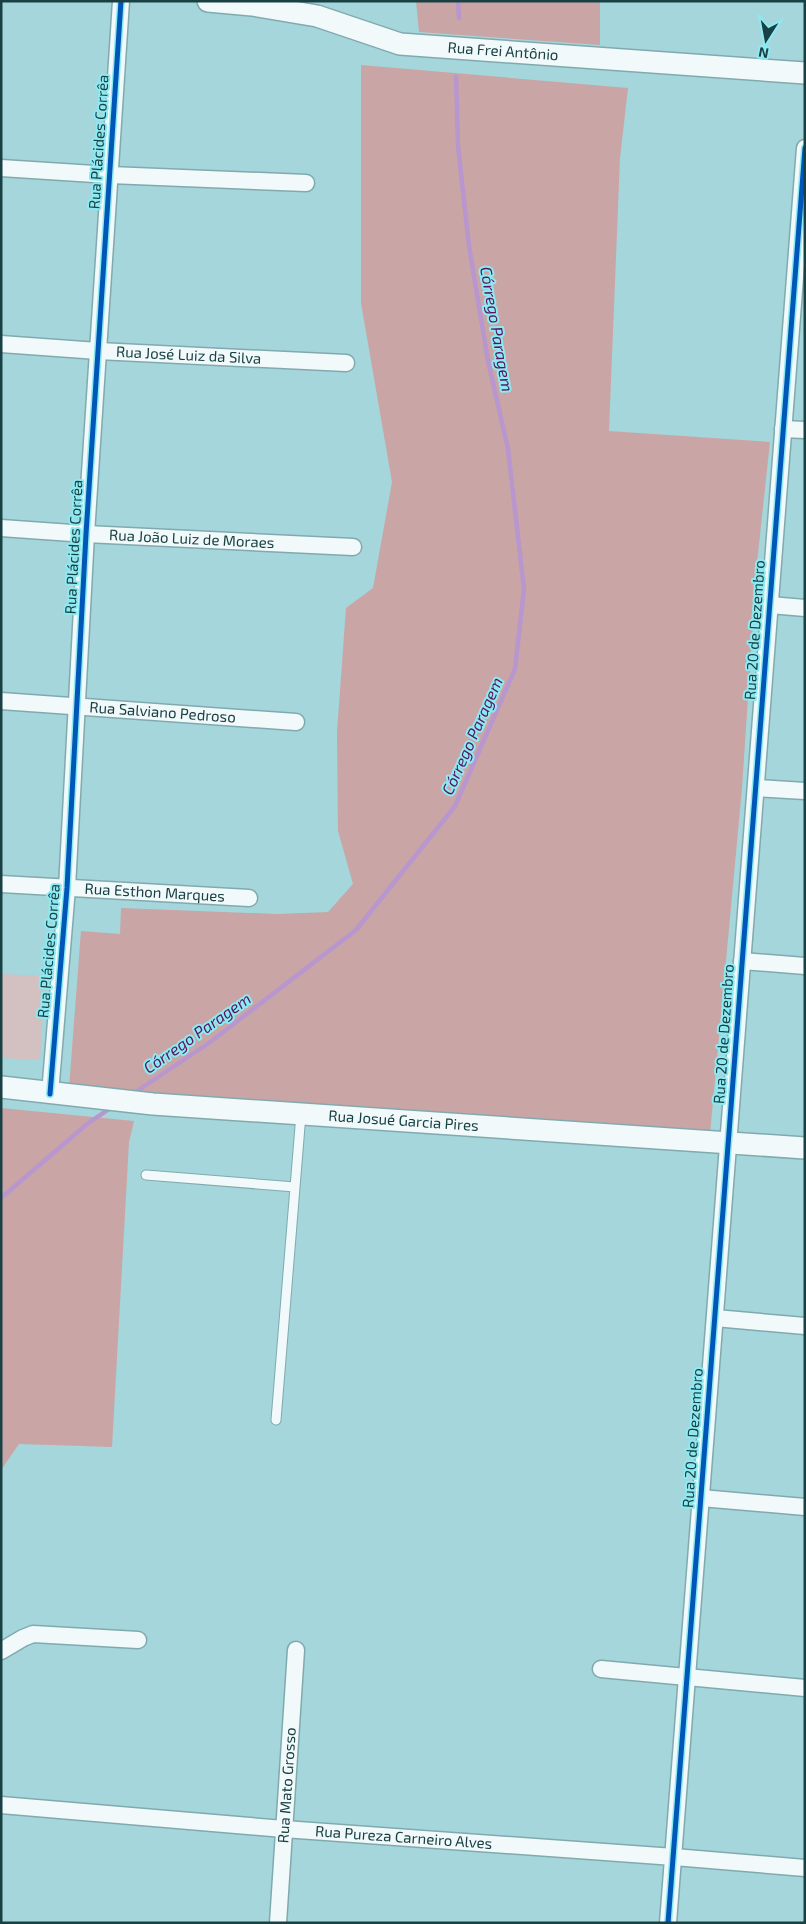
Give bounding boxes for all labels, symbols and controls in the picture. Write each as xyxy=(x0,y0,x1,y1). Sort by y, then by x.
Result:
north arrow xyxy=(741,15,791,65)
street label: Rua Frei Antônio xyxy=(447,37,559,63)
text: N xyxy=(757,44,770,63)
street label: Rua Plácides Corrêa xyxy=(84,74,112,210)
water label: Córrego Paragem xyxy=(477,265,518,393)
street label: Rua José Luiz da Silva xyxy=(116,342,262,367)
street label: Rua Plácides Corrêa xyxy=(60,479,86,615)
street label: Rua João Luiz de Moraes xyxy=(109,525,275,551)
street label: Rua 20 de Dezembro xyxy=(740,559,768,700)
water label: Córrego Paragem xyxy=(437,674,506,798)
street label: Rua Salviano Pedroso xyxy=(89,697,236,726)
street label: Rua Esthon Marques xyxy=(84,879,226,905)
street label: Rua Plácides Corrêa xyxy=(33,883,63,1019)
street label: Rua 20 de Dezembro xyxy=(709,963,737,1104)
water label: Córrego Paragem xyxy=(139,988,254,1077)
street label: Rua Josué Garcia Pires xyxy=(328,1106,479,1134)
street label: Rua 20 de Dezembro xyxy=(678,1367,706,1508)
street label: Rua Mato Grosso xyxy=(273,1727,299,1844)
street label: Rua Pureza Carneiro Alves xyxy=(314,1821,493,1852)

